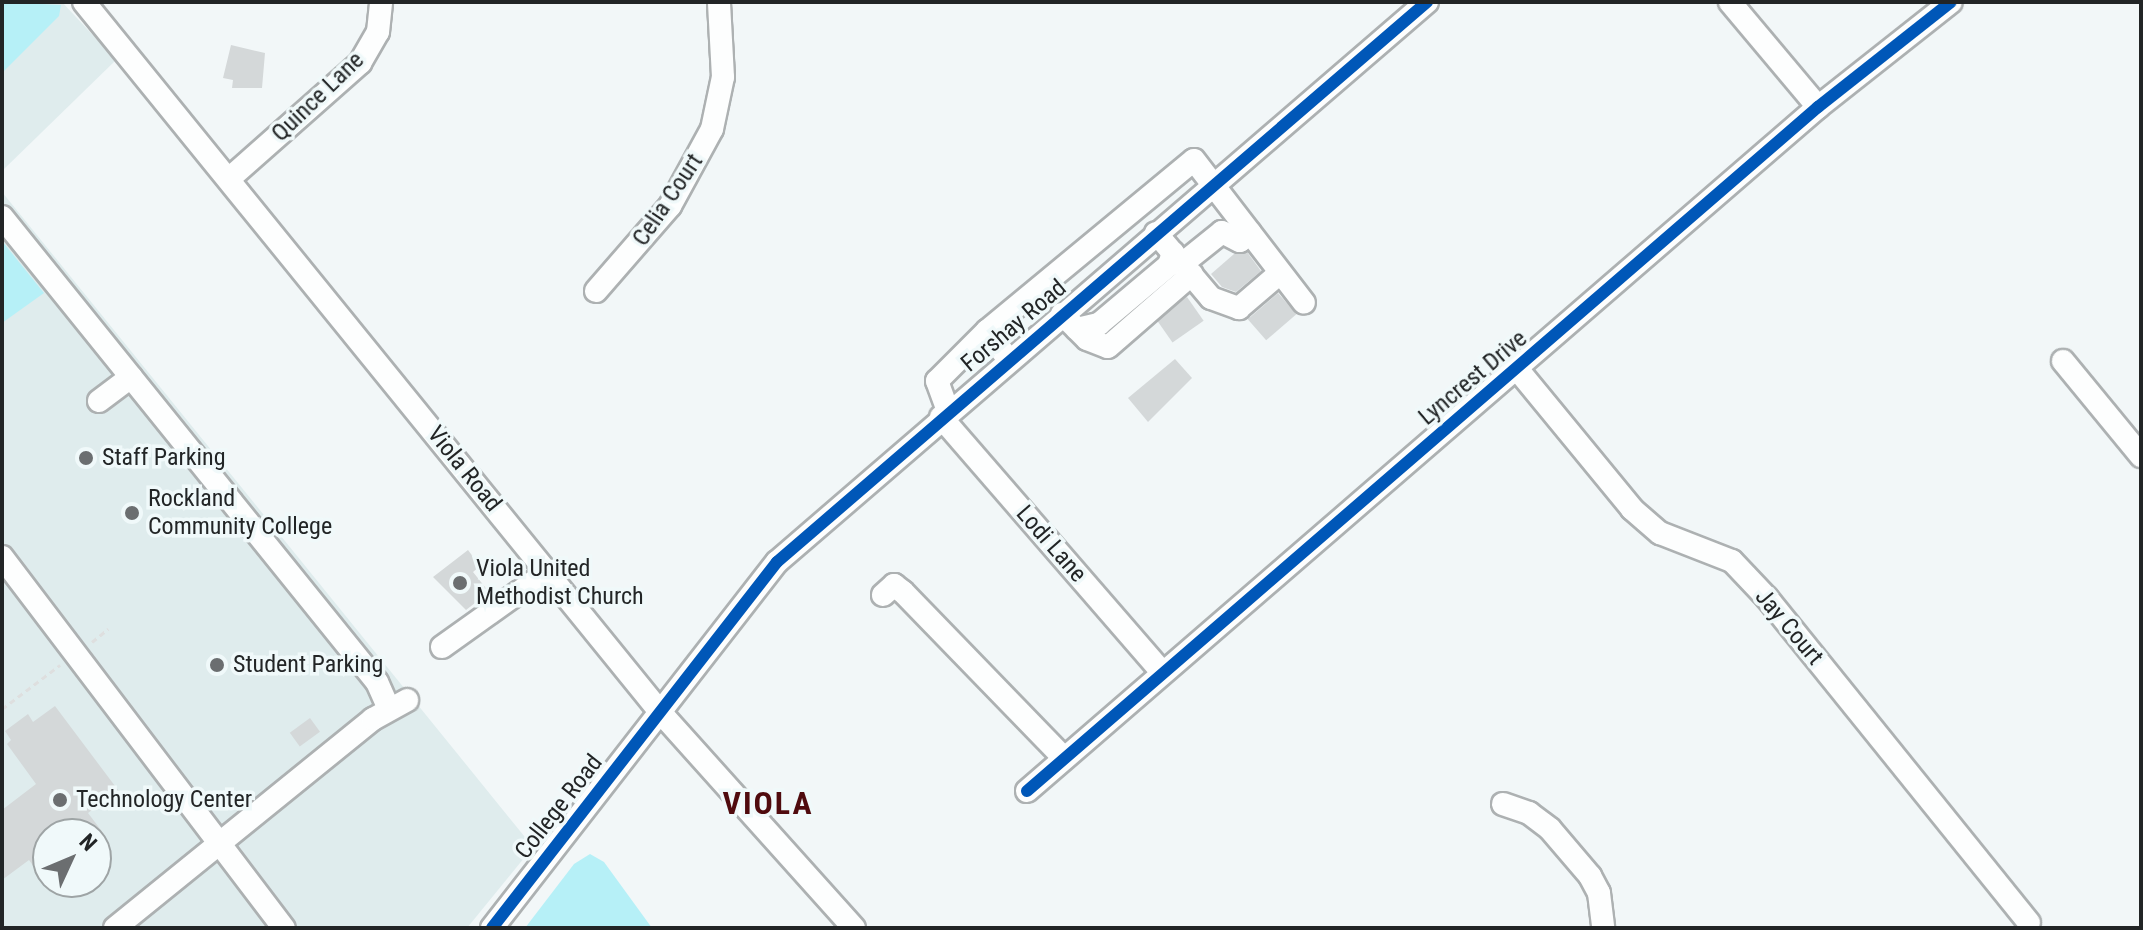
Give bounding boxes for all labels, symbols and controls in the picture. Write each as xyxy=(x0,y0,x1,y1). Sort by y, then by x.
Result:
street label: Quince Lane xyxy=(266,46,370,148)
street label: Celia Court xyxy=(627,148,709,252)
street label: Forshay Road xyxy=(956,274,1072,378)
street label: Lyncrest Drive xyxy=(1413,324,1533,432)
street label: Viola Road xyxy=(421,420,507,518)
place label: Staff Parking xyxy=(102,444,226,472)
marker: Staff Parking xyxy=(77,449,95,467)
place label: Rockland Community College xyxy=(148,485,332,541)
street label: Lodi Lane xyxy=(1010,500,1092,588)
marker: Rockland Community College xyxy=(123,504,141,522)
place label: Viola United Methodist Church xyxy=(476,555,644,611)
marker: Viola United Methodist Church xyxy=(451,574,469,592)
street label: Jay Court xyxy=(1749,583,1829,671)
place label: Student Parking xyxy=(233,651,383,679)
marker: Student Parking xyxy=(208,656,226,674)
street label: College Road xyxy=(509,749,609,865)
district label: VIOLA xyxy=(722,784,814,822)
place label: Technology Center xyxy=(76,786,252,814)
marker: Technology Center xyxy=(51,791,69,809)
north arrow xyxy=(32,818,112,898)
text: N xyxy=(75,829,102,856)

